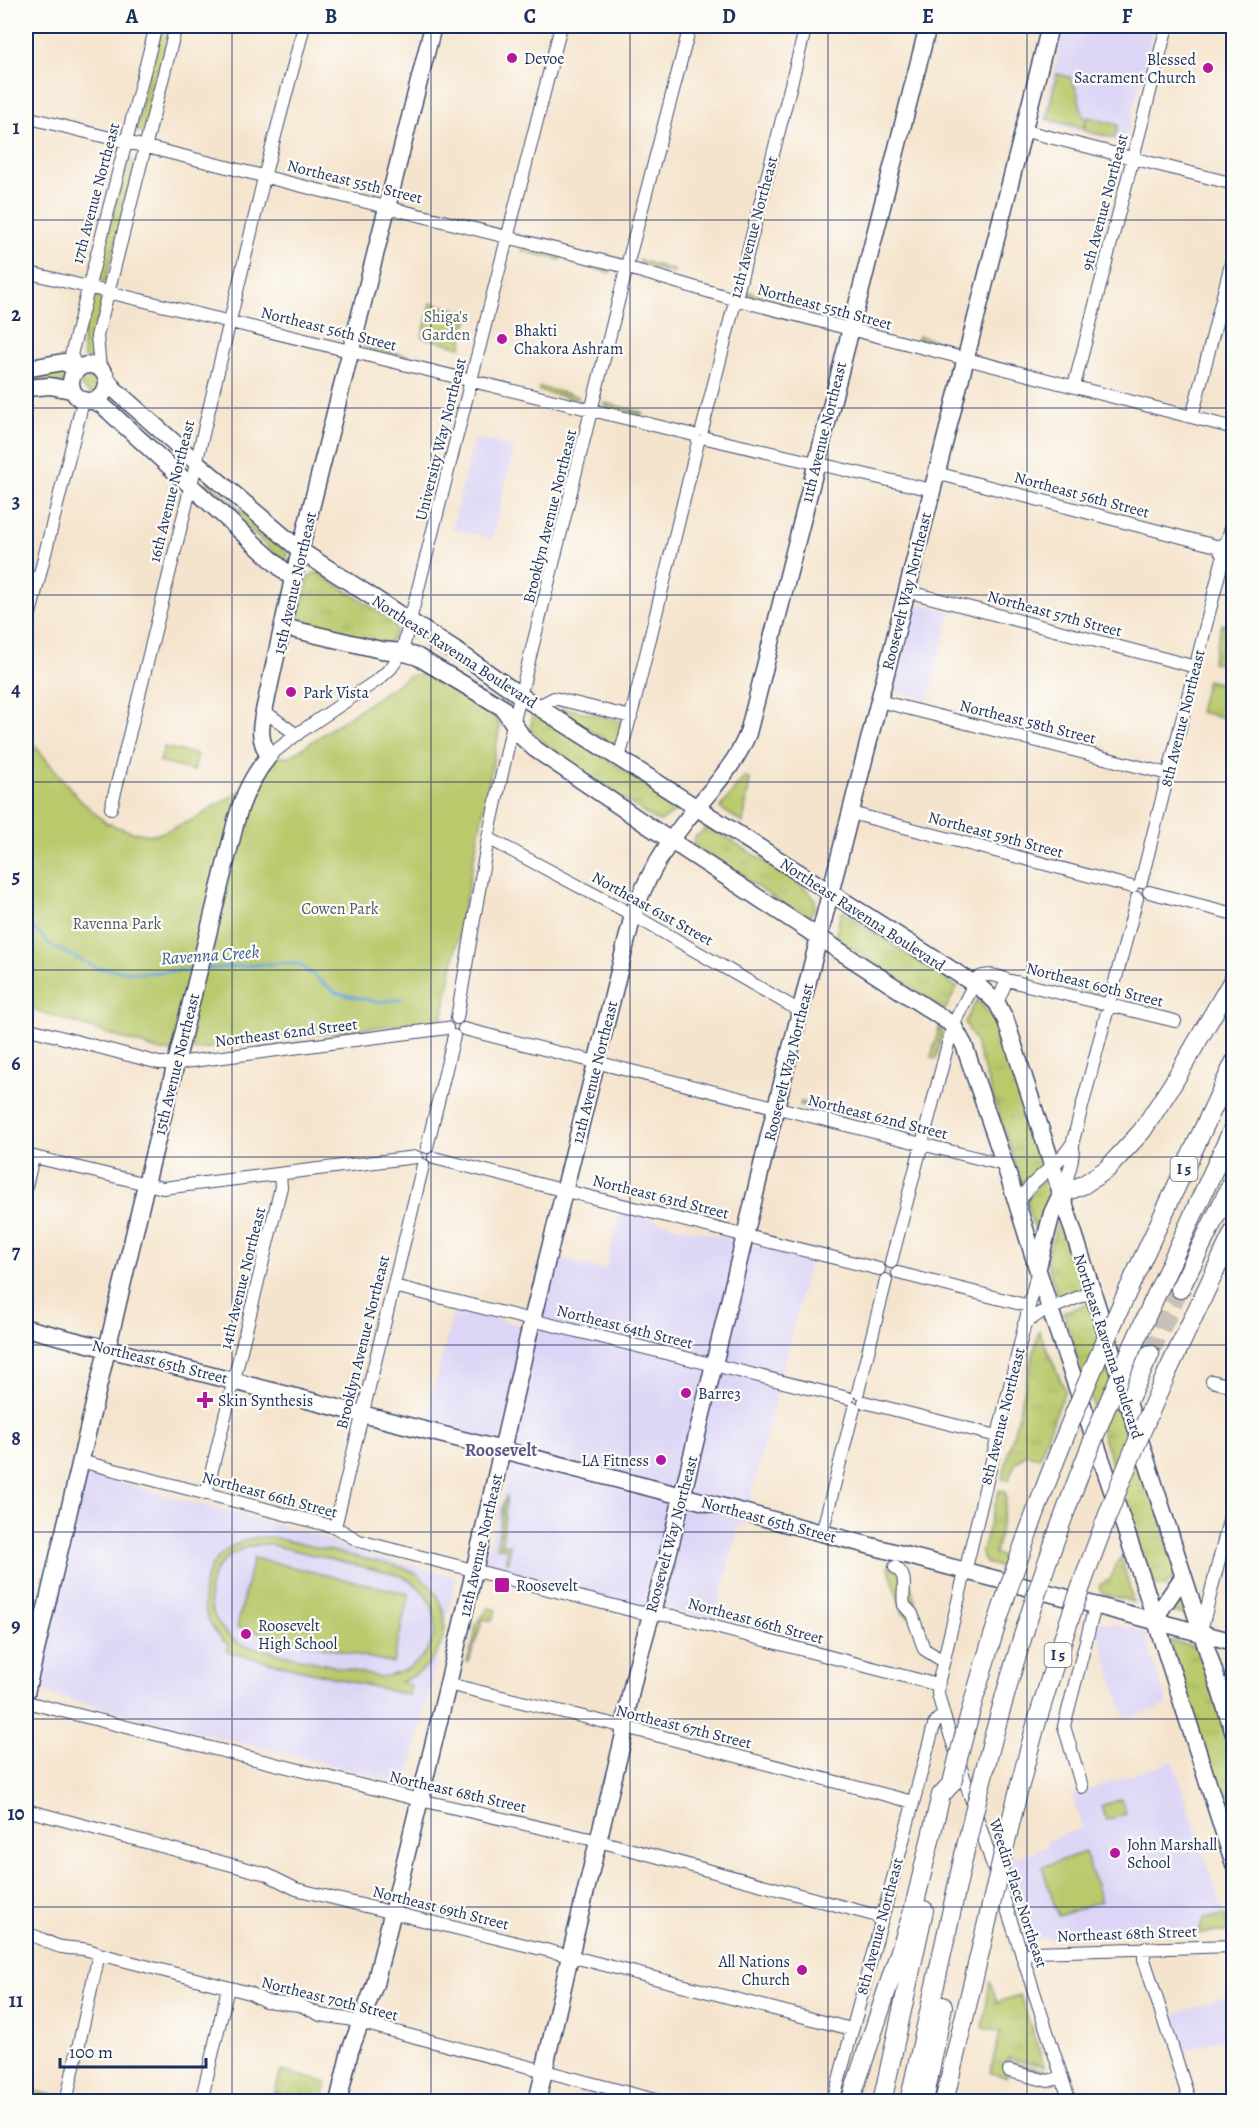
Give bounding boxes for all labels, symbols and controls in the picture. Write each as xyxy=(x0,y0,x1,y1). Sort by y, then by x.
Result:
text: A xyxy=(125,3,139,30)
text: B xyxy=(325,3,337,30)
text: C xyxy=(524,3,536,30)
text: D xyxy=(722,3,736,30)
text: E xyxy=(922,3,934,30)
text: F xyxy=(1122,3,1133,30)
place label: Devoe xyxy=(524,48,564,70)
place label: Blessed Sacrament Church xyxy=(1074,49,1196,89)
marker: Devoe xyxy=(505,51,519,65)
marker: Blessed Sacrament Church xyxy=(1201,61,1215,75)
text: 1 xyxy=(12,114,20,141)
street label: 17th Avenue Northeast xyxy=(67,120,125,266)
street label: 9th Avenue Northeast xyxy=(1076,132,1134,273)
street label: 12th Avenue Northeast xyxy=(724,154,784,301)
street label: Northeast 55th Street xyxy=(285,155,425,209)
street label: Northeast 55th Street xyxy=(755,278,895,336)
text: 2 xyxy=(11,301,21,328)
street label: Northeast 56th Street xyxy=(259,301,399,356)
park label: Shiga's Garden xyxy=(422,306,470,346)
place label: Bhakti Chakora Ashram xyxy=(514,320,623,360)
marker: Bhakti Chakora Ashram xyxy=(495,332,509,346)
street label: University Way Northeast xyxy=(410,356,472,523)
street label: 11th Avenue Northeast xyxy=(796,360,852,505)
street label: 16th Avenue Northeast xyxy=(144,418,200,565)
street label: Brooklyn Avenue Northeast xyxy=(518,427,582,605)
street label: Northeast 56th Street xyxy=(1012,466,1152,524)
text: 3 xyxy=(12,488,20,515)
street label: 15th Avenue Northeast xyxy=(268,510,322,657)
street label: Roosevelt Way Northeast xyxy=(877,510,937,672)
street label: Northeast 57th Street xyxy=(985,585,1125,643)
street label: Northeast Ravenna Boulevard xyxy=(367,590,542,714)
street label: 8th Avenue Northeast xyxy=(1155,647,1211,789)
text: 4 xyxy=(11,676,21,703)
place label: Park Vista xyxy=(303,682,370,704)
marker: Park Vista xyxy=(284,685,298,699)
street label: Northeast 58th Street xyxy=(957,694,1098,750)
street label: Northeast 59th Street xyxy=(926,806,1066,864)
street label: Northeast Ravenna Boulevard xyxy=(775,853,950,977)
text: 5 xyxy=(12,863,20,890)
street label: Northeast 61st Street xyxy=(588,866,717,951)
park label: Cowen Park xyxy=(301,898,379,920)
park label: Ravenna Park xyxy=(73,913,161,935)
water label: Ravenna Creek xyxy=(160,940,260,970)
street label: Northeast 60th Street xyxy=(1024,957,1166,1013)
street label: Roosevelt Way Northeast xyxy=(759,981,819,1143)
street label: 15th Avenue Northeast xyxy=(149,991,205,1138)
street label: 12th Avenue Northeast xyxy=(567,999,623,1146)
street label: Northeast 62nd Street xyxy=(214,1013,359,1053)
text: 6 xyxy=(11,1050,21,1077)
street label: Northeast 62nd Street xyxy=(805,1089,950,1145)
road number: I 5 xyxy=(1170,1157,1198,1181)
street label: Northeast 63rd Street xyxy=(590,1169,731,1225)
street label: 14th Avenue Northeast xyxy=(215,1205,271,1352)
text: 7 xyxy=(12,1238,21,1265)
street label: Northeast Ravenna Boulevard xyxy=(1068,1251,1149,1442)
street label: Brooklyn Avenue Northeast xyxy=(331,1253,395,1431)
street label: Northeast 64th Street xyxy=(554,1299,695,1355)
street label: Northeast 65th Street xyxy=(90,1334,230,1389)
street label: 8th Avenue Northeast xyxy=(975,1345,1031,1487)
place label: Barre3 xyxy=(698,1383,741,1405)
marker: Barre3 xyxy=(679,1386,693,1400)
place label: Skin Synthesis xyxy=(218,1390,313,1412)
marker: Skin Synthesis xyxy=(196,1391,214,1409)
text: 8 xyxy=(11,1425,21,1452)
district label: Roosevelt xyxy=(465,1438,537,1462)
place label: LA Fitness xyxy=(582,1450,649,1472)
street label: Roosevelt Way Northeast xyxy=(640,1453,704,1615)
marker: LA Fitness xyxy=(654,1453,668,1467)
street label: Northeast 66th Street xyxy=(199,1466,340,1524)
street label: 12th Avenue Northeast xyxy=(454,1471,508,1619)
street label: Northeast 65th Street xyxy=(699,1491,839,1549)
place label: Roosevelt xyxy=(516,1575,578,1597)
marker: Roosevelt xyxy=(493,1576,511,1594)
street label: Northeast 66th Street xyxy=(685,1592,826,1650)
text: 9 xyxy=(11,1612,21,1639)
place label: Roosevelt High School xyxy=(258,1615,338,1655)
marker: Roosevelt High School xyxy=(239,1627,253,1641)
road number: I 5 xyxy=(1044,1643,1072,1667)
street label: Northeast 67th Street xyxy=(614,1699,754,1754)
street label: Northeast 68th Street xyxy=(387,1765,529,1818)
text: 10 xyxy=(7,1800,25,1827)
street label: Weedin Place Northeast xyxy=(983,1815,1053,1971)
place label: John Marshall School xyxy=(1127,1834,1217,1874)
marker: John Marshall School xyxy=(1108,1846,1122,1860)
street label: 8th Avenue Northeast xyxy=(851,1855,909,1997)
street label: Northeast 69th Street xyxy=(370,1880,511,1936)
street label: Northeast 68th Street xyxy=(1057,1921,1197,1947)
place label: All Nations Church xyxy=(717,1951,790,1991)
marker: All Nations Church xyxy=(795,1963,809,1977)
street label: Northeast 70th Street xyxy=(259,1971,400,2027)
text: 11 xyxy=(9,1987,23,2014)
scale bar xyxy=(60,2031,206,2069)
text: 100 m xyxy=(69,2040,113,2064)

